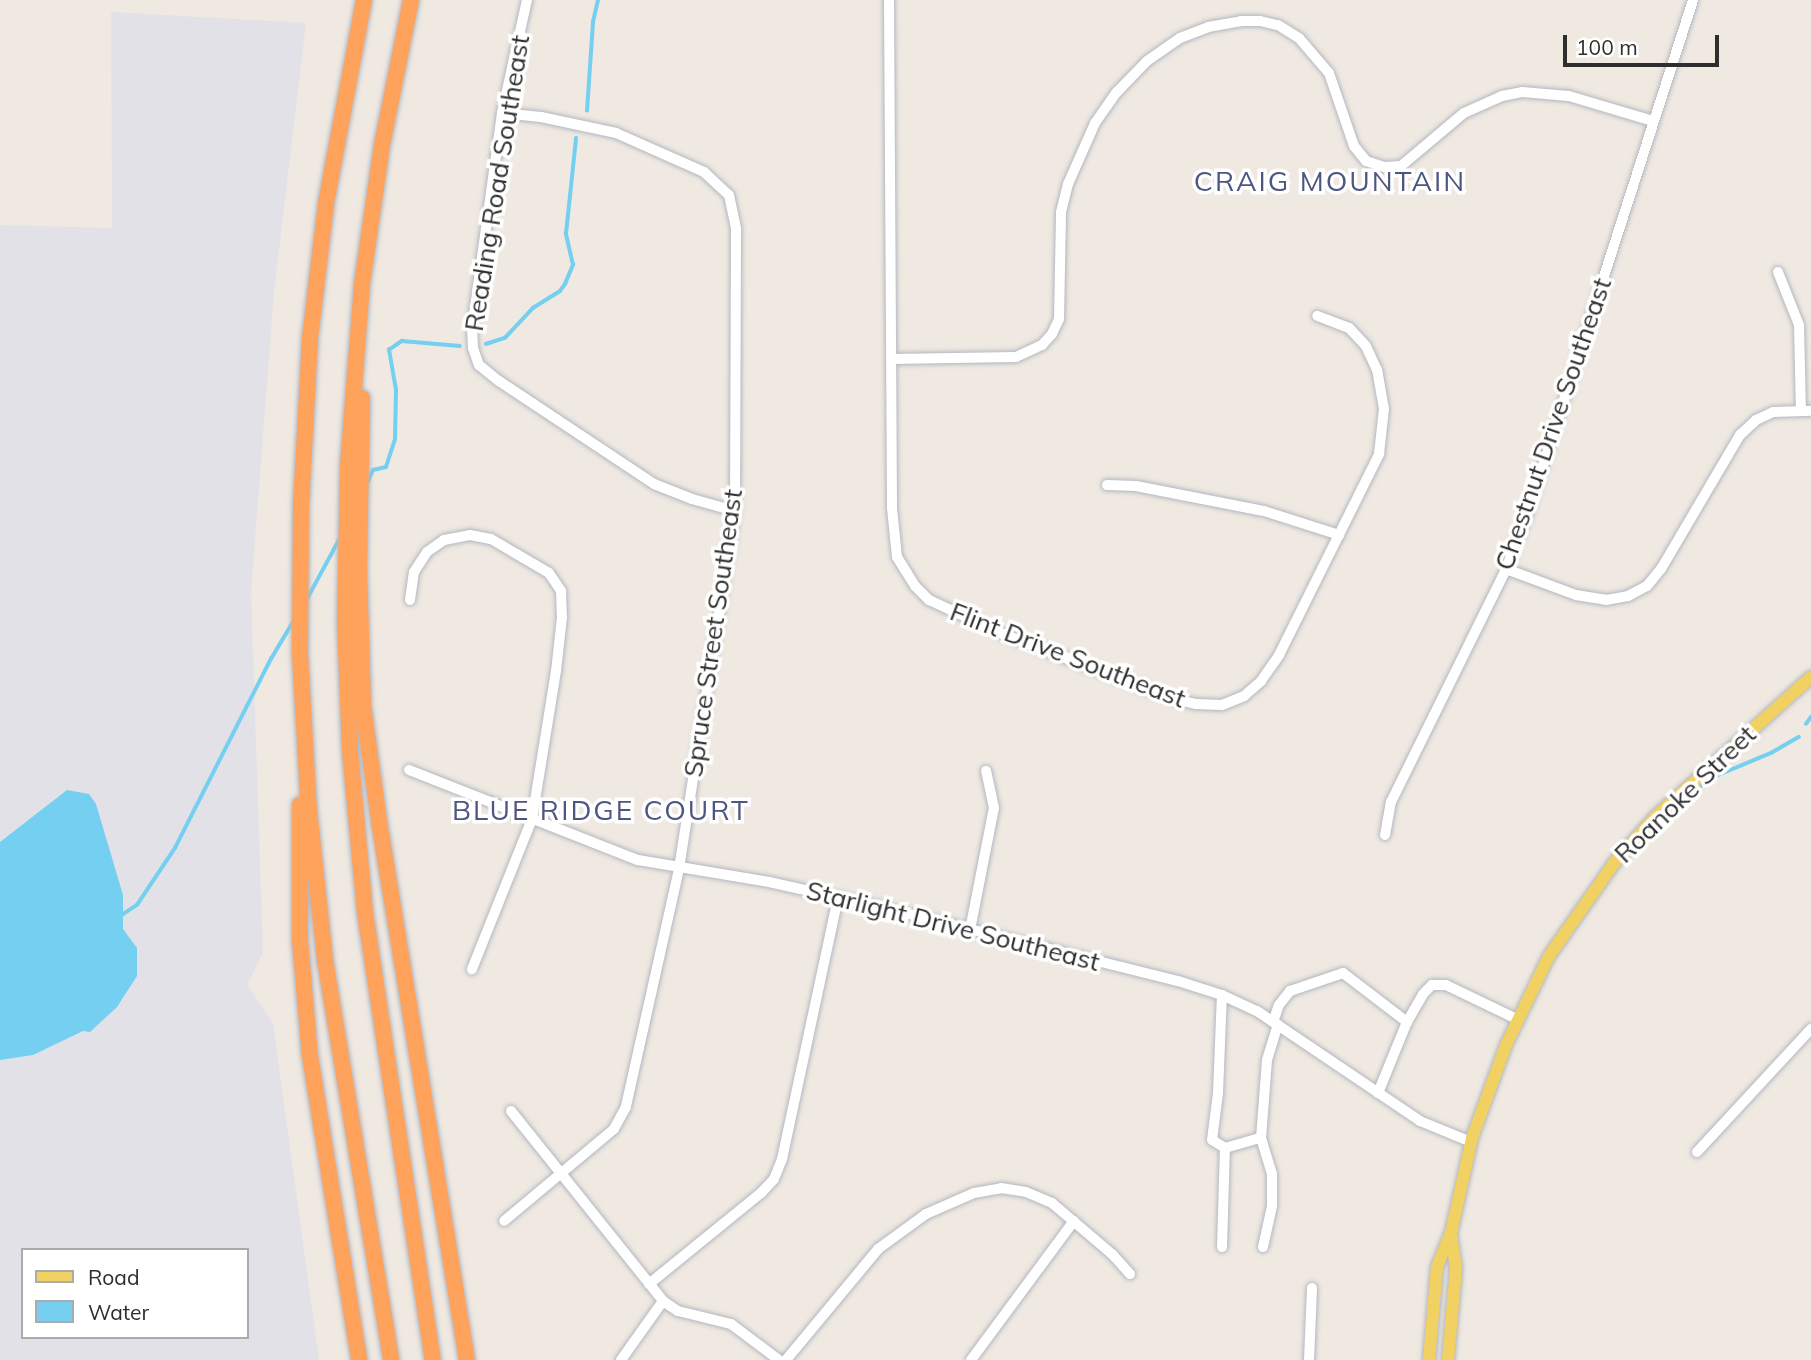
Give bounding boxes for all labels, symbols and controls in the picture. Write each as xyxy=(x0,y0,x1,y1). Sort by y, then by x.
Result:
scale bar xyxy=(1566,21,1722,65)
street label: Reading Road Southeast xyxy=(458,33,536,333)
text: 100 m xyxy=(1576,34,1638,60)
district label: CRAIG MOUNTAIN xyxy=(1196,164,1464,198)
street label: Chestnut Drive Southeast xyxy=(1488,274,1618,574)
street label: Spruce Street Southeast xyxy=(677,487,749,779)
street label: Flint Drive Southeast xyxy=(946,596,1190,714)
street label: Roanoke Street xyxy=(1608,719,1762,869)
district label: BLUE RIDGE COURT xyxy=(454,793,748,827)
street label: Starlight Drive Southeast xyxy=(803,874,1103,978)
legend xyxy=(21,1248,248,1339)
text: Road xyxy=(88,1264,139,1290)
text: Water xyxy=(88,1299,149,1325)

